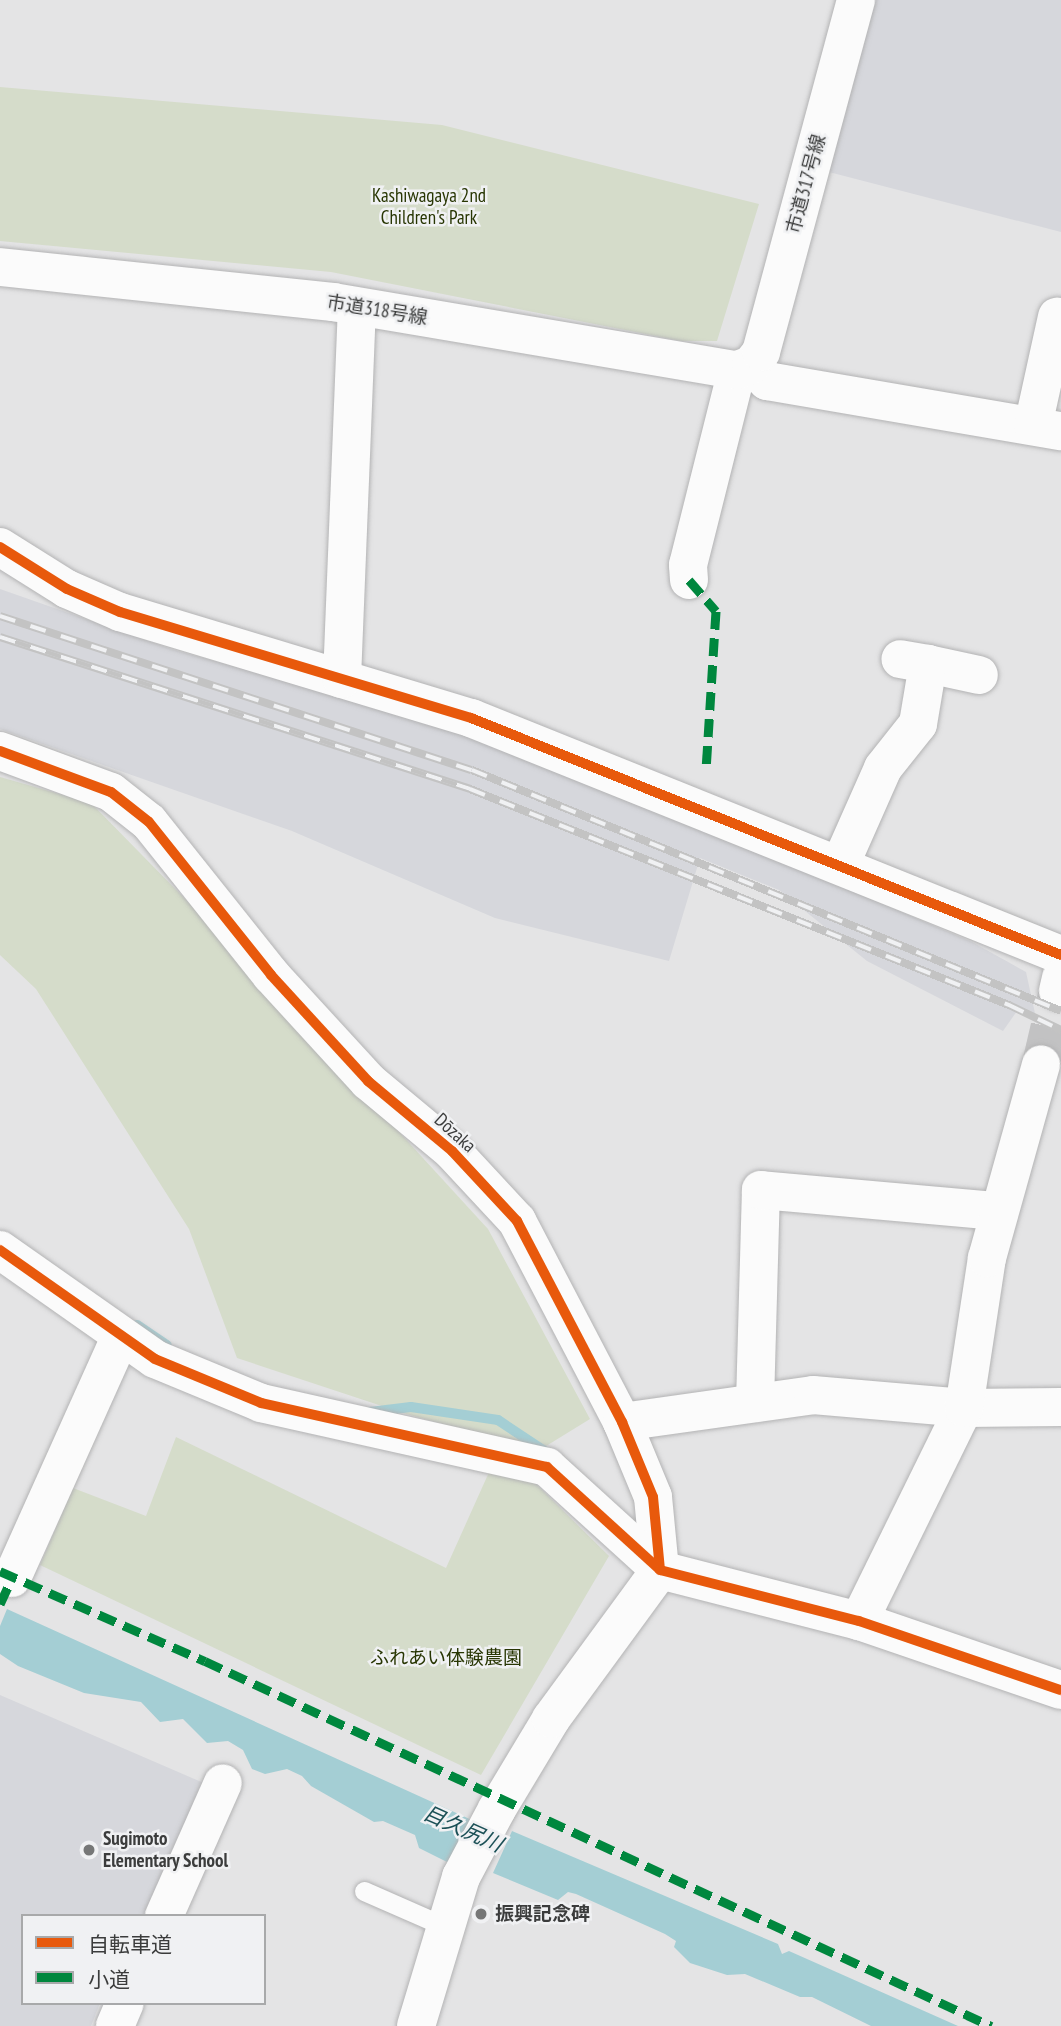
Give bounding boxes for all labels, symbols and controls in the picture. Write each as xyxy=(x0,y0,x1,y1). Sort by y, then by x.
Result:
street label: 市道317号線 xyxy=(782,132,830,236)
park label: Kashiwagaya 2nd Children's Park xyxy=(372,185,486,229)
street label: 市道318号線 xyxy=(325,291,429,329)
street label: Dōzaka xyxy=(430,1109,480,1157)
park label: ふれあい体験農園 xyxy=(370,1647,522,1669)
water label: 目久尻川 xyxy=(420,1800,506,1858)
place label: Sugimoto Elementary School xyxy=(103,1828,229,1872)
marker: Sugimoto Elementary School xyxy=(81,1842,97,1858)
place label: 振興記念碑 xyxy=(495,1903,590,1925)
marker: 振興記念碑 xyxy=(473,1906,489,1922)
legend xyxy=(21,1914,266,2005)
text: 自転車道 xyxy=(88,1931,172,1958)
text: 小道 xyxy=(88,1966,130,1993)

